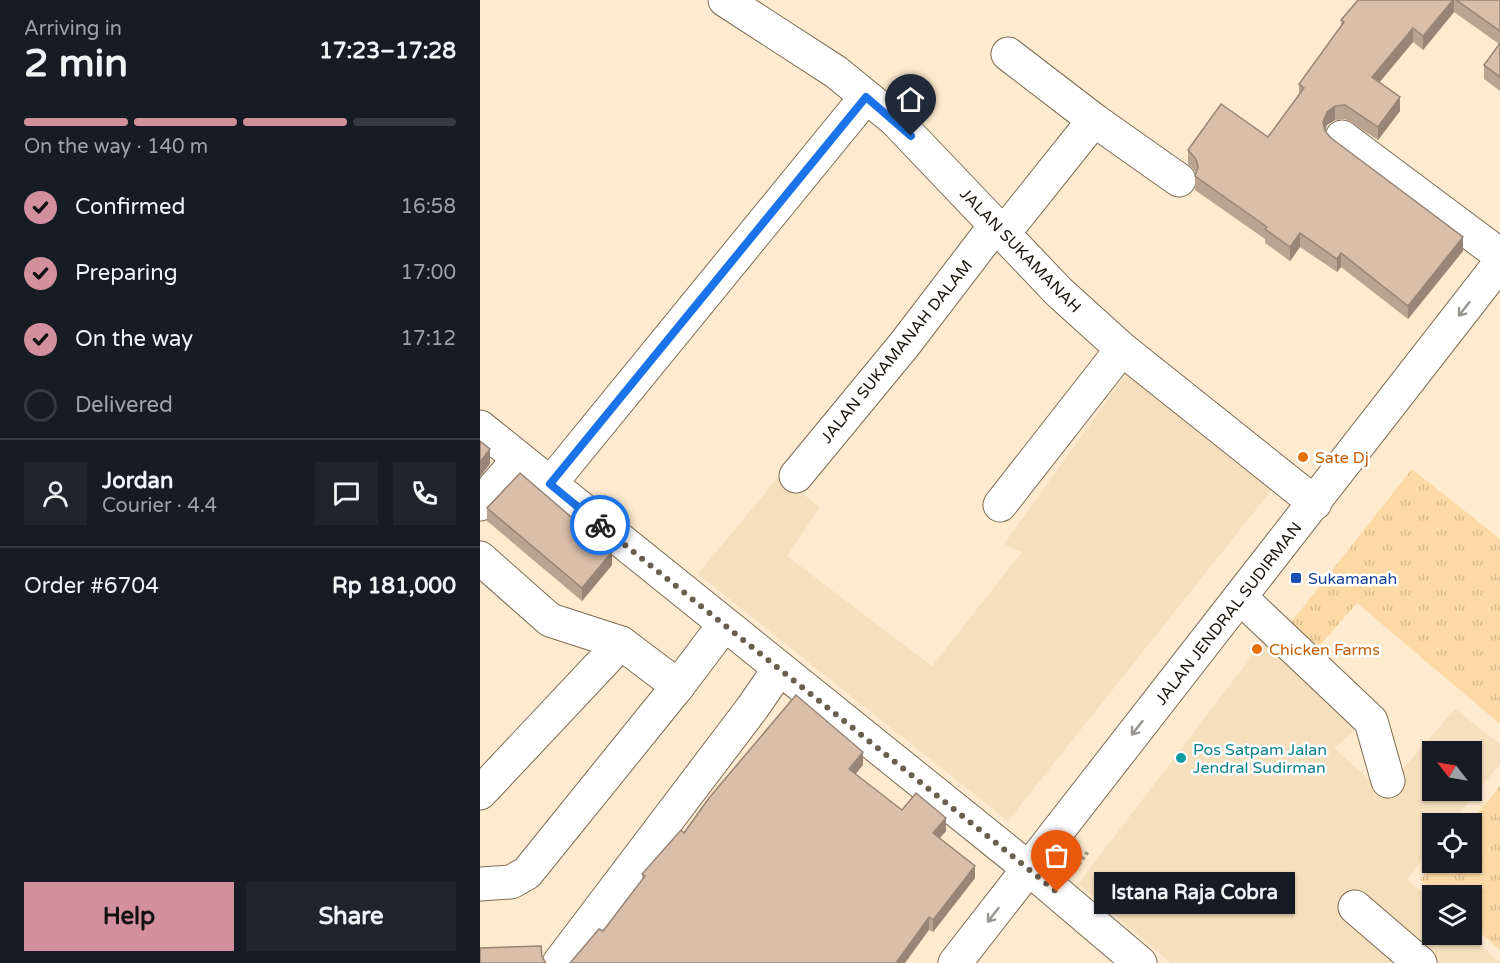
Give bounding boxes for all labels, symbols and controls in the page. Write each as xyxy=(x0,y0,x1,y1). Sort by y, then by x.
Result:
text: Arriving in xyxy=(24,17,122,41)
text: 17:23–17:28 xyxy=(319,38,456,64)
text: 2 min xyxy=(24,40,128,87)
pin xyxy=(885,74,936,136)
icon: home xyxy=(894,83,927,116)
text: On the way · 140 m xyxy=(24,135,208,159)
street label: JALAN SUKAMANAH xyxy=(955,184,1085,317)
icon: check xyxy=(24,191,57,224)
text: Confirmed xyxy=(75,194,185,220)
text: 16:58 xyxy=(401,195,456,219)
street label: JALAN SUKAMANAH DALAM xyxy=(817,256,977,447)
icon: check xyxy=(24,257,57,290)
text: Preparing xyxy=(75,260,178,286)
text: 17:00 xyxy=(401,261,456,285)
one-way arrow xyxy=(1458,301,1471,317)
icon: check xyxy=(24,323,57,356)
text: On the way xyxy=(75,326,193,352)
text: 17:12 xyxy=(401,327,456,351)
text: Delivered xyxy=(75,392,173,418)
place label: Sate Dj xyxy=(1315,448,1369,468)
marker: Sate Dj xyxy=(1296,450,1310,464)
button: person xyxy=(24,462,87,525)
button: chat xyxy=(315,462,378,525)
button: phone xyxy=(393,462,456,525)
text: Jordan xyxy=(102,468,173,494)
text: Courier · 4.4 xyxy=(102,494,217,518)
courier xyxy=(570,495,630,555)
icon: bike xyxy=(584,509,617,542)
street label: JALAN JENDRAL SUDIRMAN xyxy=(1151,518,1306,709)
place label: Sukamanah xyxy=(1308,569,1397,589)
marker: Sukamanah xyxy=(1289,571,1303,585)
text: Order #6704 xyxy=(24,573,159,599)
text: Rp 181,000 xyxy=(332,573,456,599)
place label: Chicken Farms xyxy=(1269,640,1380,660)
marker: Chicken Farms xyxy=(1250,642,1264,656)
one-way arrow xyxy=(1131,719,1144,735)
place label: Pos Satpam Jalan Jendral Sudirman xyxy=(1193,740,1327,778)
north arrow xyxy=(1422,741,1482,801)
map controls xyxy=(1422,741,1482,945)
marker: Pos Satpam Jalan Jendral Sudirman xyxy=(1174,751,1188,765)
button: locate xyxy=(1422,813,1482,873)
pin xyxy=(1031,830,1082,892)
icon: bag xyxy=(1040,839,1073,872)
callout: Istana Raja Cobra xyxy=(1093,871,1294,913)
text: Istana Raja Cobra xyxy=(1111,881,1278,905)
button: Help xyxy=(24,882,234,951)
button: Share xyxy=(246,882,456,951)
button: layers xyxy=(1422,885,1482,945)
one-way arrow xyxy=(986,906,999,922)

